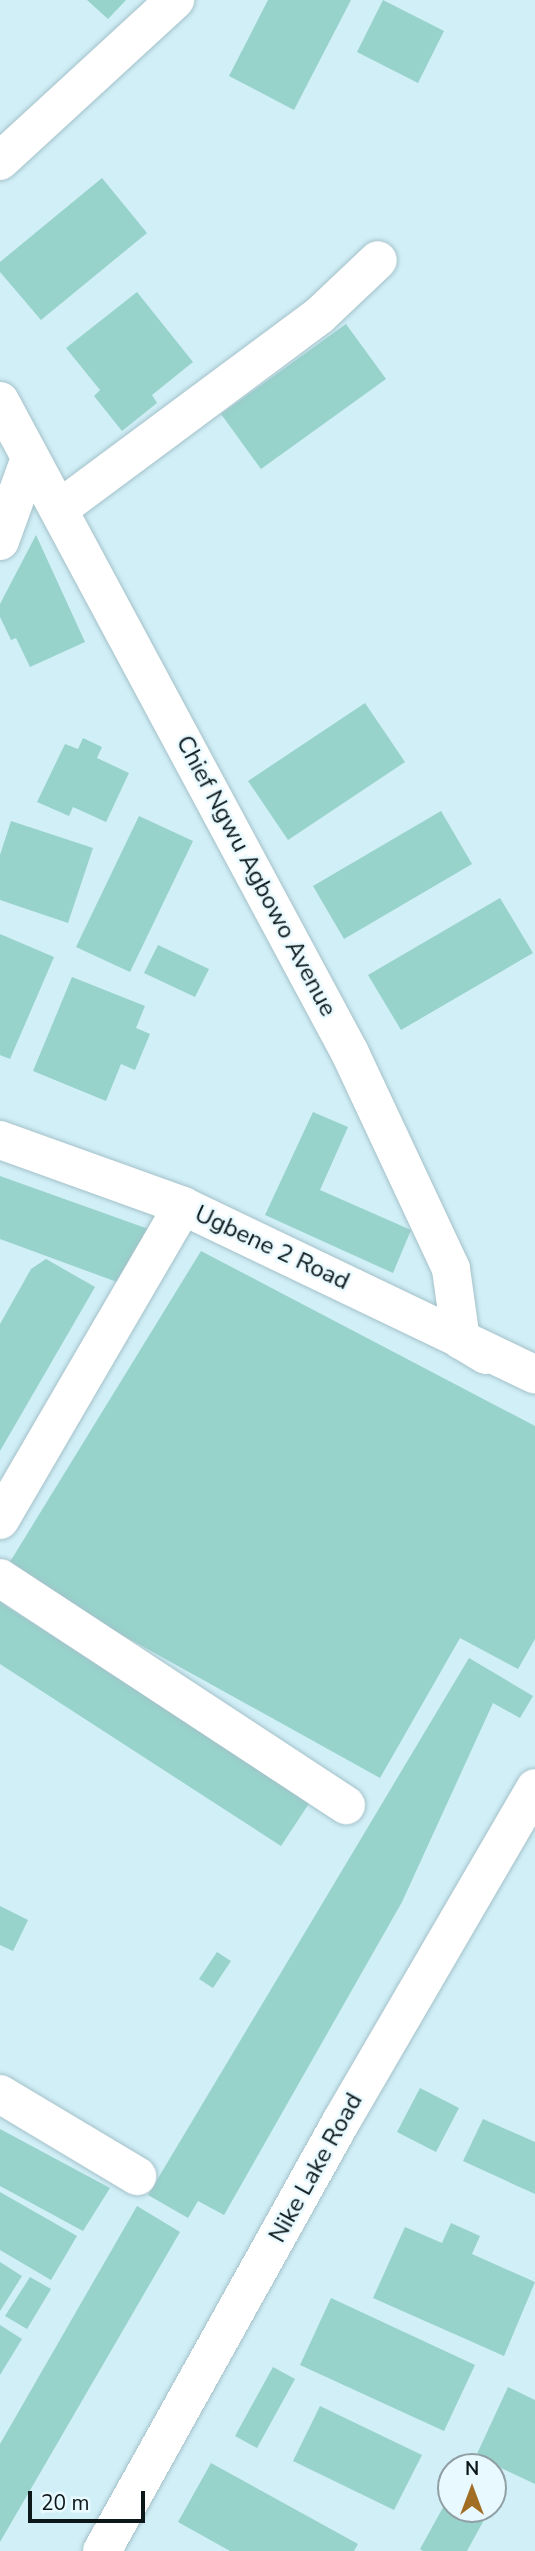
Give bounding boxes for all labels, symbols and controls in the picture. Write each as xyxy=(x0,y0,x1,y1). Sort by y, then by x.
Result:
street label: Chief Ngwu Agbowo Avenue xyxy=(170,731,342,1021)
street label: Ugbene 2 Road xyxy=(190,1200,354,1296)
street label: Nike Lake Road xyxy=(263,2088,369,2248)
north arrow xyxy=(437,2453,507,2523)
text: N xyxy=(465,2456,479,2482)
scale bar xyxy=(32,2478,149,2522)
text: 20 m xyxy=(41,2489,90,2517)

